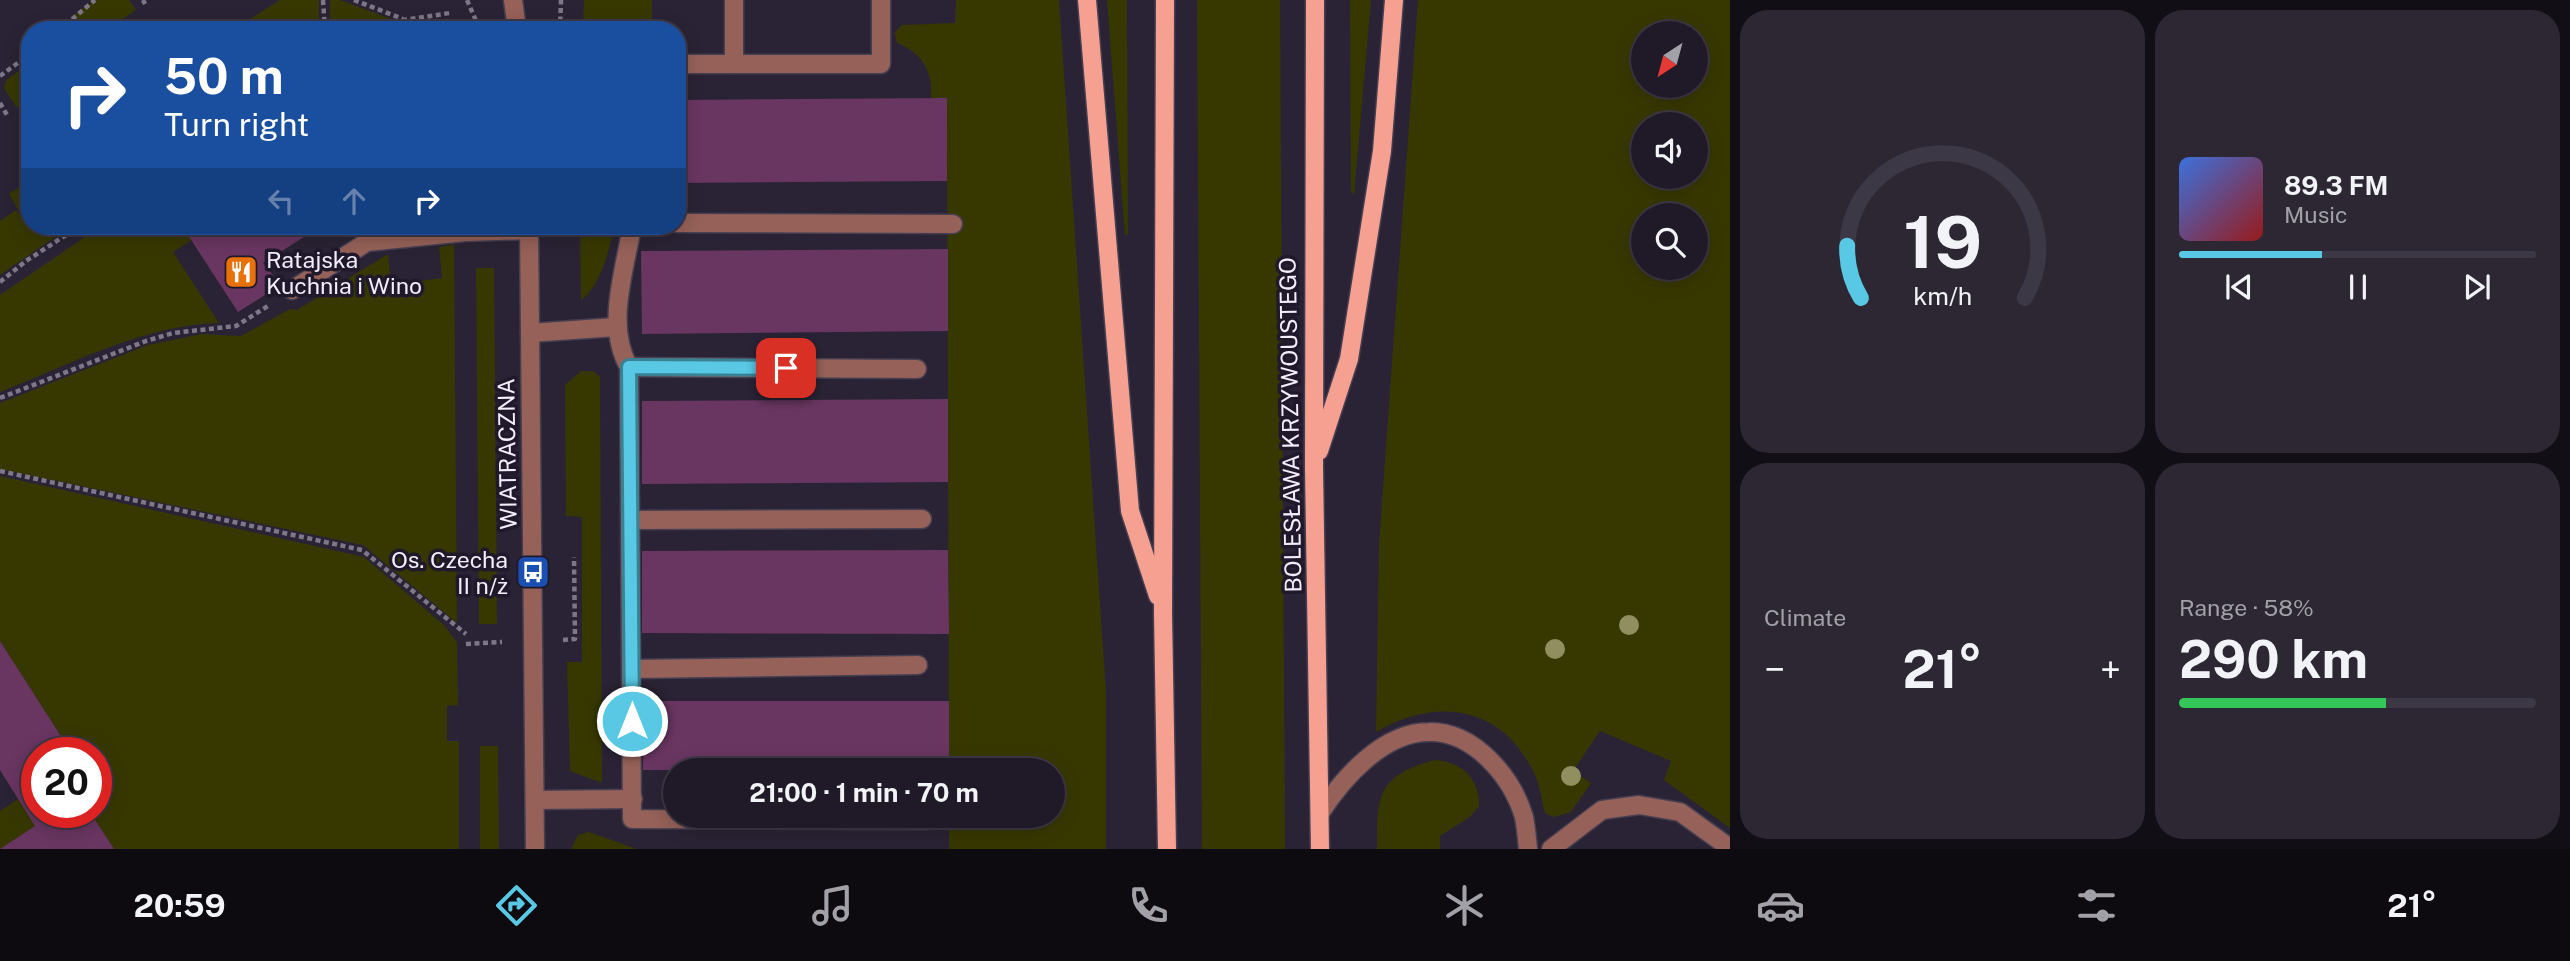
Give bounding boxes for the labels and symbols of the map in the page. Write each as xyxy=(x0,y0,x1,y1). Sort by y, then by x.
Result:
north arrow xyxy=(1631,21,1708,98)
place label: Ratajska Kuchnia i Wino xyxy=(266,246,422,299)
restaurant icon: Ratajska Kuchnia i Wino xyxy=(222,253,260,291)
street label: BOLESŁAWA KRZYWOUSTEGO xyxy=(1274,257,1306,593)
pin xyxy=(756,338,816,398)
street label: WIATRACZNA xyxy=(492,378,522,530)
place label: Os. Czecha II n/ż xyxy=(391,546,508,599)
bus stop icon: Os. Czecha II n/ż xyxy=(514,553,552,591)
position arrow xyxy=(595,684,669,758)
speed limit sign: 20 xyxy=(21,737,112,828)

